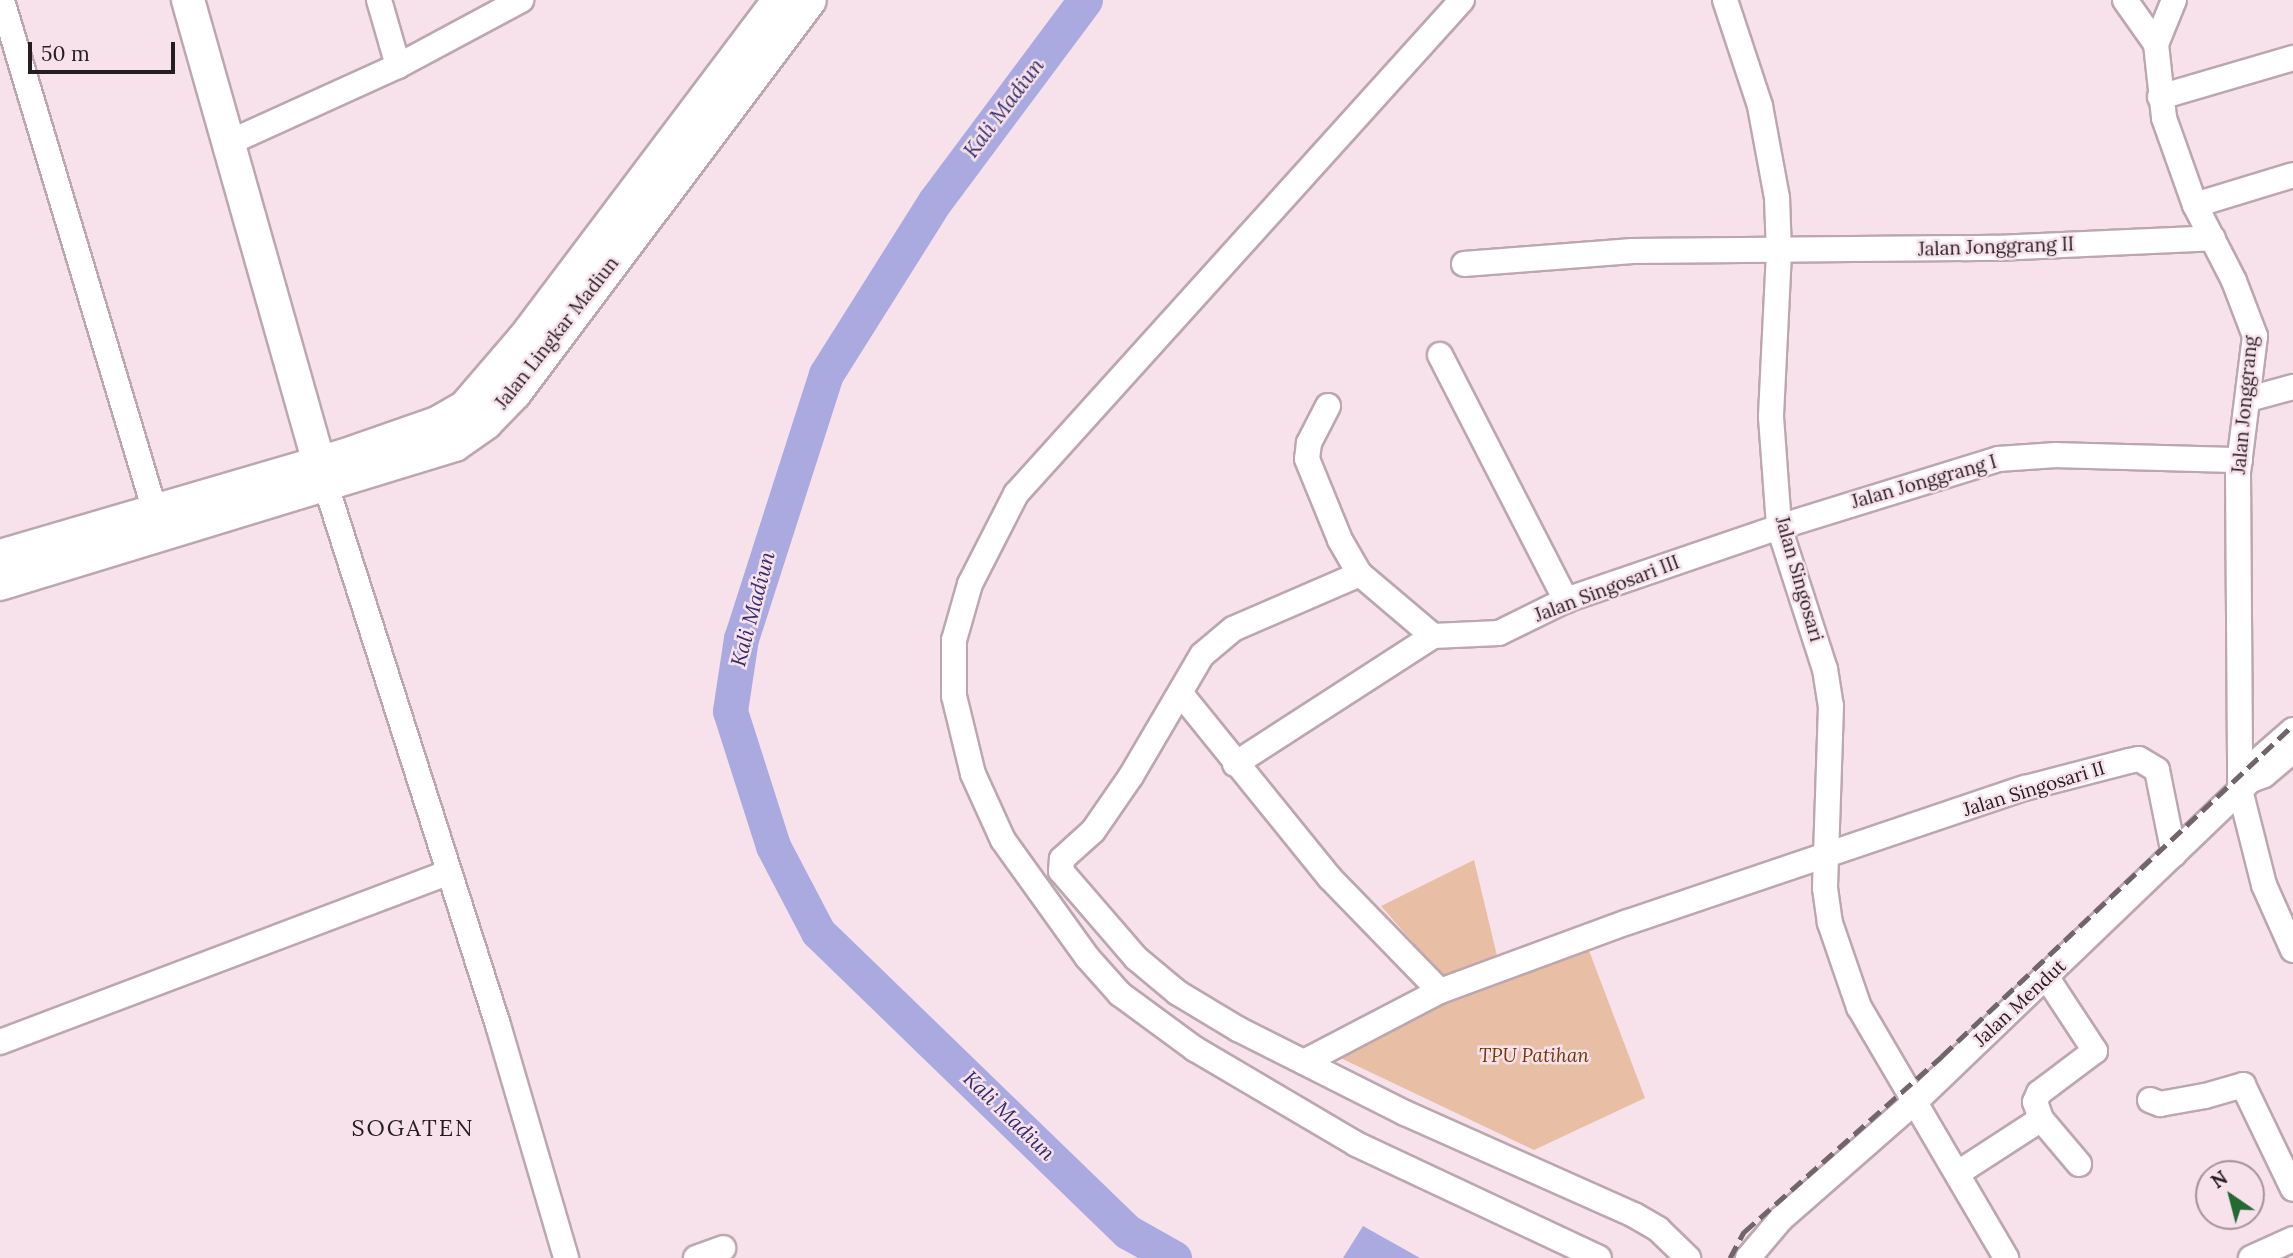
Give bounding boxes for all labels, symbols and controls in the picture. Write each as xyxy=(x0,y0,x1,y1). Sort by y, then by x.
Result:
scale bar xyxy=(32,28,178,72)
text: 50 m xyxy=(41,40,90,67)
water label: Kali Madiun xyxy=(958,53,1050,163)
street label: Jalan Jonggrang II xyxy=(1917,233,2075,261)
street label: Jalan Lingkar Madiun xyxy=(490,252,624,414)
street label: Jalan Jonggrang xyxy=(2228,335,2262,475)
street label: Jalan Jonggrang I xyxy=(1849,450,1999,514)
street label: Jalan Singosari xyxy=(1770,514,1828,644)
water label: Kali Madiun xyxy=(726,549,780,669)
street label: Jalan Singosari III xyxy=(1531,551,1683,627)
street label: Jalan Singosari II xyxy=(1960,757,2108,821)
street label: Jalan Mendut xyxy=(1969,955,2071,1051)
park label: TPU Patihan xyxy=(1479,1045,1589,1067)
water label: Kali Madiun xyxy=(958,1066,1060,1166)
district label: SOGATEN xyxy=(352,1114,474,1142)
north arrow xyxy=(2195,1160,2265,1230)
text: N xyxy=(2206,1165,2232,1193)

